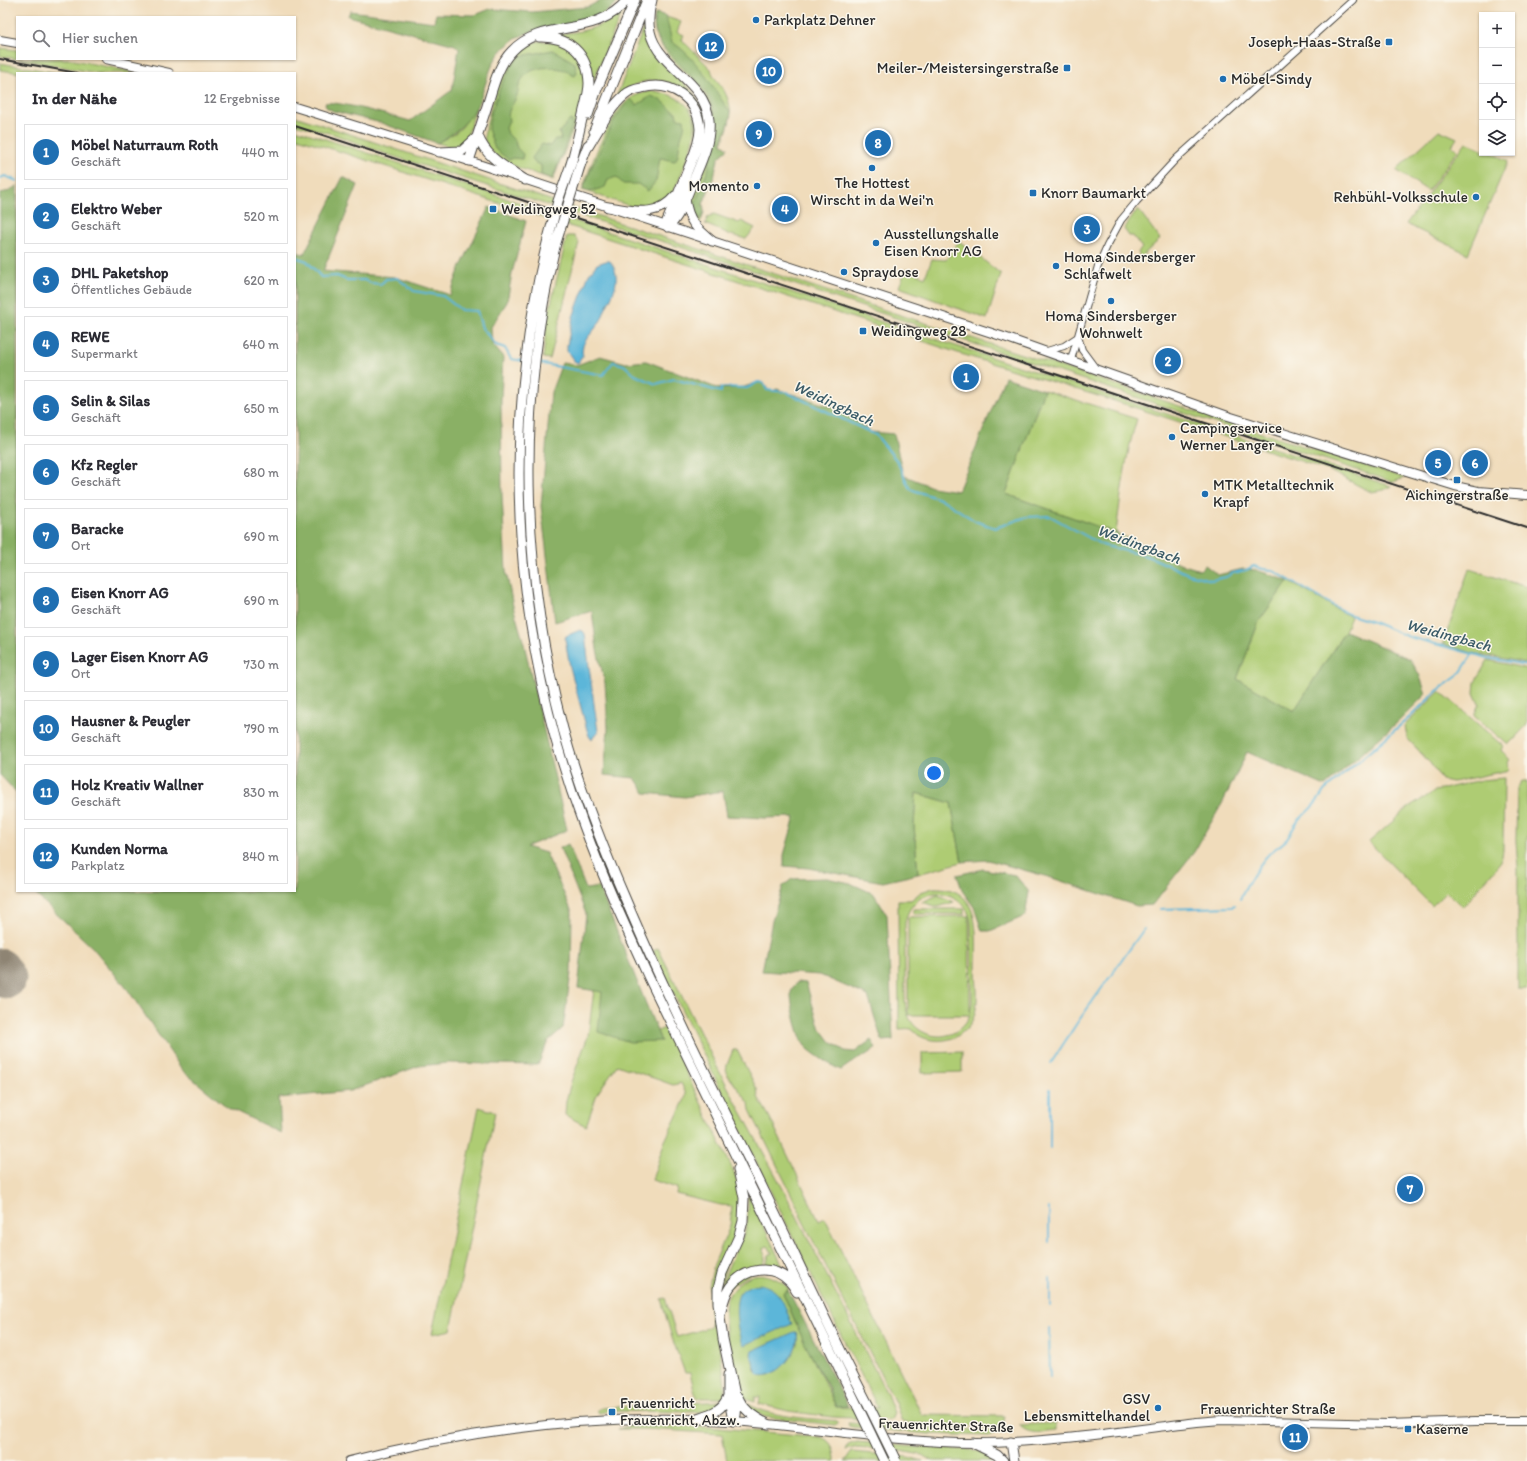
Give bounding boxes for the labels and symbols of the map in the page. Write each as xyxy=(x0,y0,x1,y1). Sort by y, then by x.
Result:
place label: Parkplatz Dehner xyxy=(764,11,875,29)
marker: Parkplatz Dehner xyxy=(751,15,761,25)
pin: 12 xyxy=(698,31,724,61)
place label: Joseph-Haas-Straße xyxy=(1249,33,1381,51)
marker: Joseph-Haas-Straße xyxy=(1384,37,1394,47)
pin: 10 xyxy=(756,56,782,86)
place label: Meiler-/Meistersingerstraße xyxy=(877,59,1059,77)
marker: Meiler-/Meistersingerstraße xyxy=(1062,63,1072,73)
place label: Möbel-Sindy xyxy=(1231,70,1312,88)
marker: Möbel-Sindy xyxy=(1218,74,1228,84)
pin: 9 xyxy=(746,119,772,149)
pin: 8 xyxy=(865,128,891,158)
marker: The Hottest Wirscht in da Wei'n xyxy=(867,163,877,173)
place label: The Hottest Wirscht in da Wei'n xyxy=(810,174,934,209)
place label: Momento xyxy=(689,177,749,195)
marker: Momento xyxy=(752,181,762,191)
place label: Knorr Baumarkt xyxy=(1041,184,1147,202)
marker: Knorr Baumarkt xyxy=(1028,188,1038,198)
place label: Rehbühl-Volksschule xyxy=(1333,188,1468,206)
marker: Rehbühl-Volksschule xyxy=(1471,192,1481,202)
pin: 4 xyxy=(772,194,798,224)
place label: Weidingweg 52 xyxy=(501,200,596,218)
marker: Weidingweg 52 xyxy=(488,204,498,214)
pin: 3 xyxy=(1074,214,1100,244)
place label: Ausstellungshalle Eisen Knorr AG xyxy=(884,225,999,260)
marker: Ausstellungshalle Eisen Knorr AG xyxy=(871,238,881,248)
place label: Homa Sindersberger Schlafwelt xyxy=(1064,248,1195,283)
marker: Homa Sindersberger Schlafwelt xyxy=(1051,261,1061,271)
place label: Spraydose xyxy=(852,263,919,281)
marker: Spraydose xyxy=(839,267,849,277)
marker: Homa Sindersberger Wohnwelt xyxy=(1106,296,1116,306)
place label: Homa Sindersberger Wohnwelt xyxy=(1045,307,1177,342)
place label: Weidingweg 28 xyxy=(871,322,967,340)
marker: Weidingweg 28 xyxy=(858,326,868,336)
pin: 2 xyxy=(1155,346,1181,376)
pin: 1 xyxy=(953,362,979,392)
water label: Weidingbach xyxy=(791,376,878,430)
place label: Campingservice Werner Langer xyxy=(1180,419,1282,454)
marker: Campingservice Werner Langer xyxy=(1167,432,1177,442)
pin: 5 xyxy=(1425,448,1451,478)
pin: 6 xyxy=(1462,448,1488,478)
marker: Aichingerstraße xyxy=(1452,475,1462,485)
place label: MTK Metalltechnik Krapf xyxy=(1213,476,1335,511)
place label: Aichingerstraße xyxy=(1405,486,1509,504)
marker: MTK Metalltechnik Krapf xyxy=(1200,489,1210,499)
water label: Weidingbach xyxy=(1095,520,1184,568)
water label: Weidingbach xyxy=(1405,615,1494,656)
your location xyxy=(924,763,944,783)
pin: 7 xyxy=(1397,1174,1423,1204)
place label: GSV Lebensmittelhandel xyxy=(1024,1390,1151,1425)
place label: Frauenricht Frauenricht, Abzw. xyxy=(620,1394,740,1429)
street label: Frauenrichter Straße xyxy=(1200,1400,1336,1418)
marker: GSV Lebensmittelhandel xyxy=(1153,1403,1163,1413)
marker: Frauenricht Frauenricht, Abzw. xyxy=(607,1407,617,1417)
street label: Frauenrichter Straße xyxy=(878,1414,1014,1436)
place label: Kaserne xyxy=(1416,1420,1469,1438)
pin: 11 xyxy=(1282,1422,1308,1452)
marker: Kaserne xyxy=(1403,1424,1413,1434)

